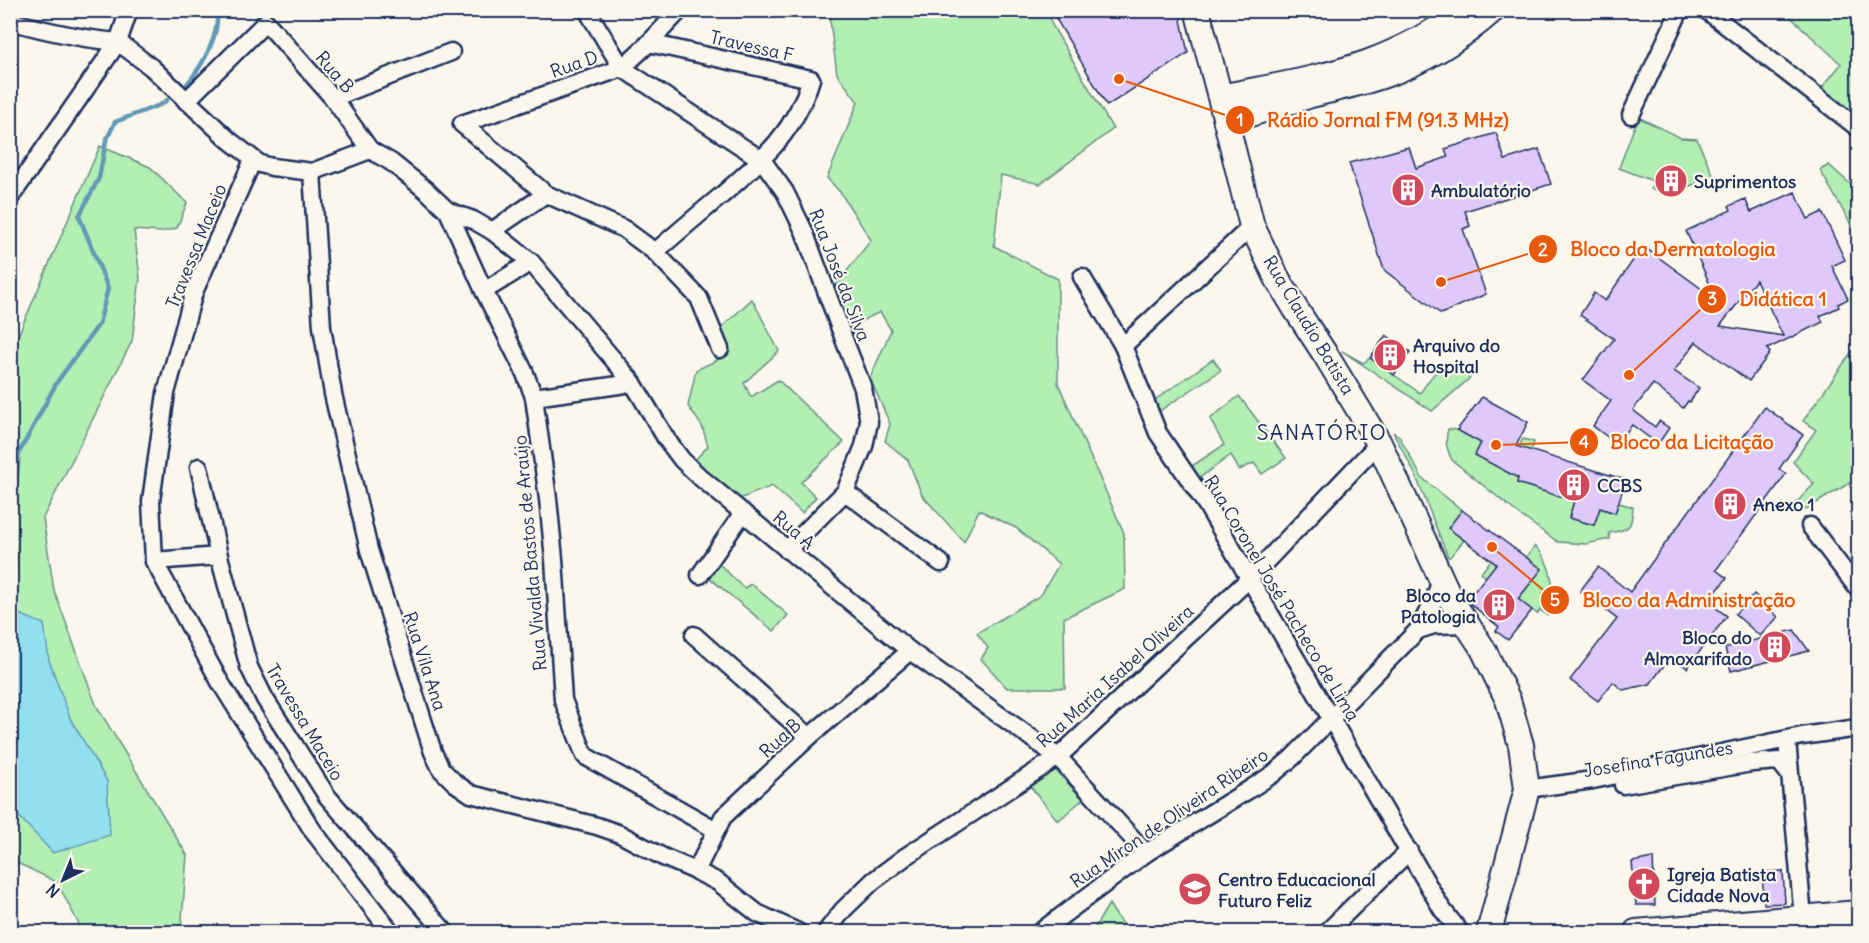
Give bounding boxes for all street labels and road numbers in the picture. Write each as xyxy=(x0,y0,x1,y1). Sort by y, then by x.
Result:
street label: Travessa F xyxy=(708,25,796,67)
street label: Rua D xyxy=(547,45,601,83)
street label: Rua B xyxy=(311,46,359,98)
street label: Travessa Maceio xyxy=(161,180,231,312)
street label: Rua José da Silva xyxy=(804,206,876,344)
street label: Rua Claudio Batista xyxy=(1258,251,1360,399)
street label: Rua Vivalda Bastos de Araújo xyxy=(508,434,552,672)
street label: Rua Coronel José Pacheco de Lima xyxy=(1199,471,1365,725)
street label: Rua A xyxy=(768,506,820,554)
street label: Rua Maria Isabel Oliveira xyxy=(1032,599,1198,753)
street label: Rua Vila Ana xyxy=(398,609,452,713)
street label: Travessa Maceio xyxy=(261,659,349,785)
street label: Rua B xyxy=(754,713,806,763)
street label: Josefina Fagundes xyxy=(1582,736,1734,782)
street label: Rua Miron de Oliveira Ribeiro xyxy=(1066,743,1272,893)

